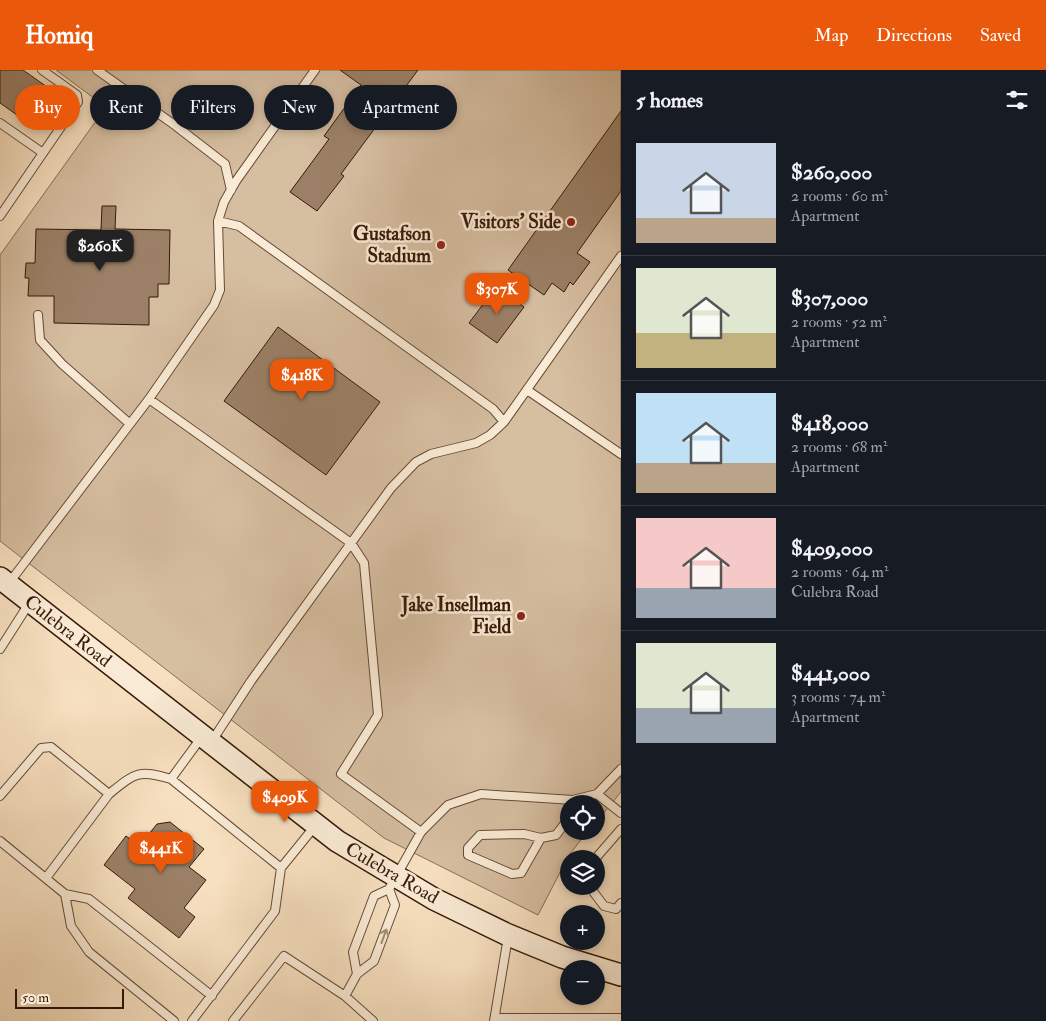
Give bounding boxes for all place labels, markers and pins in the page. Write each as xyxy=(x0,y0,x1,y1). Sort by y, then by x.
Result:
place label: Visitors' Side xyxy=(460,210,561,234)
marker: Visitors' Side xyxy=(565,216,577,228)
place label: Gustafson Stadium xyxy=(353,222,431,268)
pin: $260K xyxy=(65,230,135,272)
marker: Gustafson Stadium xyxy=(435,239,447,251)
pin: $307K xyxy=(462,272,532,315)
pin: $418K xyxy=(267,358,337,401)
place label: Jake Insellman Field xyxy=(400,593,512,639)
marker: Jake Insellman Field xyxy=(515,610,527,622)
pin: $409K xyxy=(250,780,320,823)
pin: $441K xyxy=(126,832,196,874)

